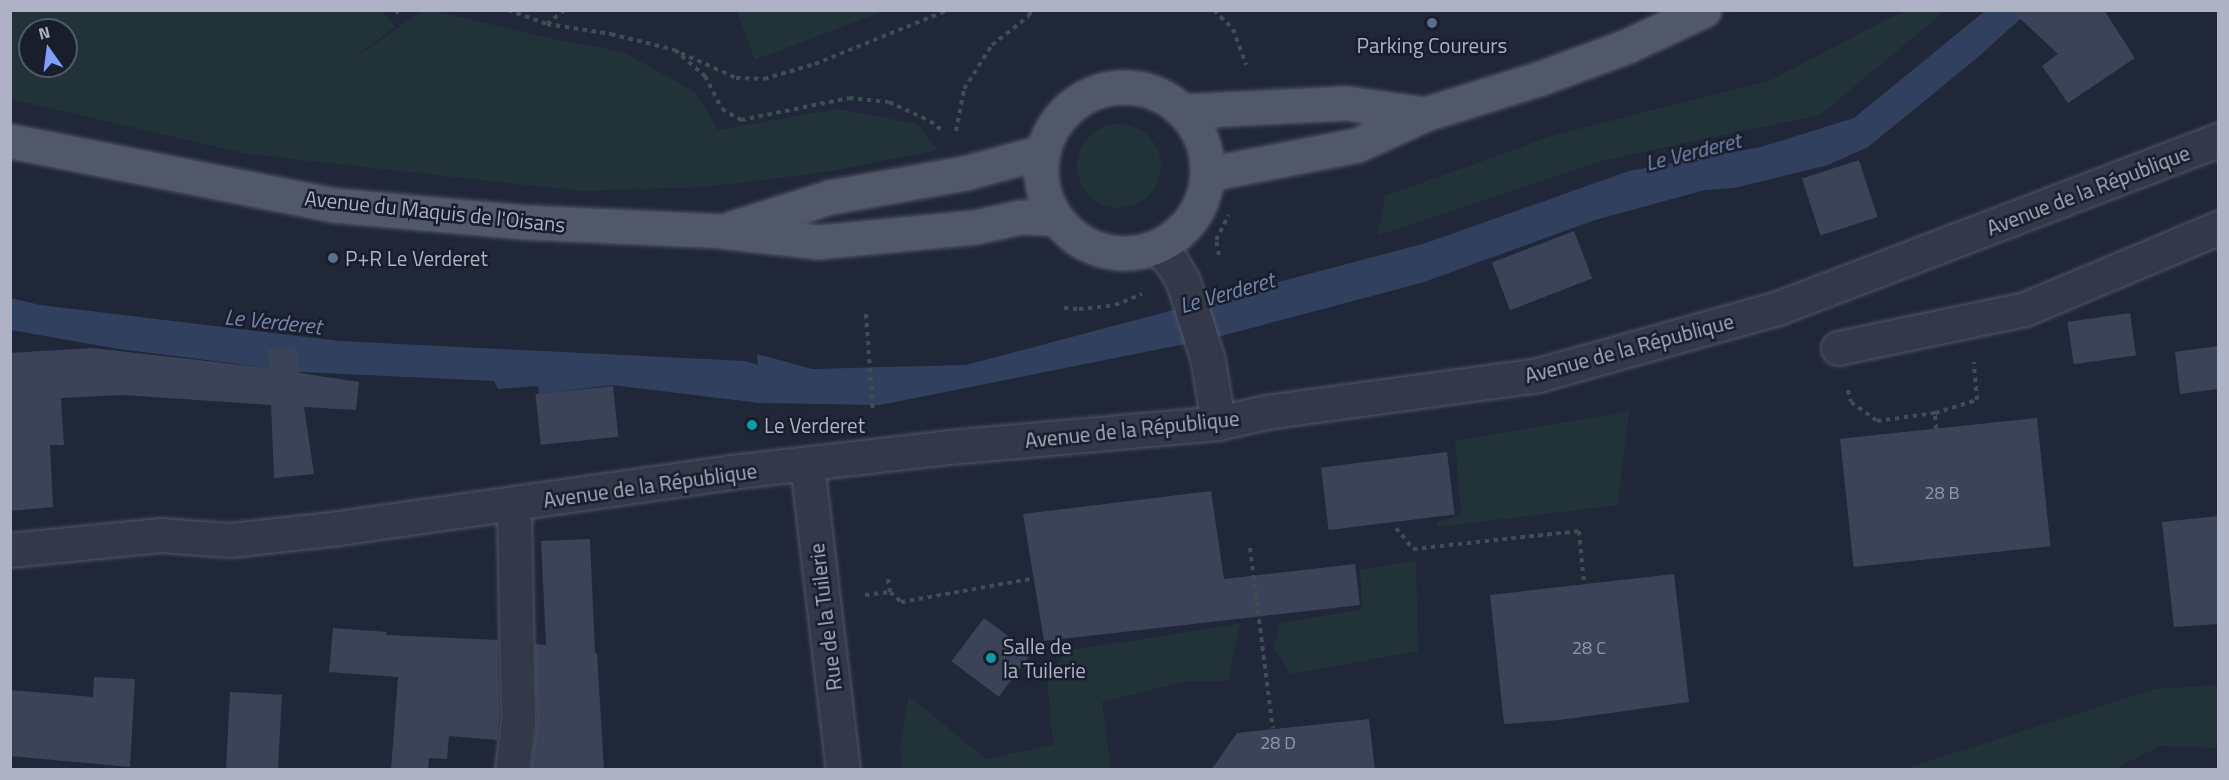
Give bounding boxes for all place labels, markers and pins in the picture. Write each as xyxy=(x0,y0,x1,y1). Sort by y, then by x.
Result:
marker: Parking Coureurs xyxy=(1425,16,1439,30)
place label: Parking Coureurs xyxy=(1357,32,1507,58)
place label: P+R Le Verderet xyxy=(345,245,488,271)
marker: P+R Le Verderet xyxy=(326,251,340,265)
place label: Le Verderet xyxy=(764,412,865,438)
marker: Le Verderet xyxy=(745,418,759,432)
place label: Salle de la Tuilerie xyxy=(1003,633,1086,683)
marker: Salle de la Tuilerie xyxy=(984,651,998,665)

